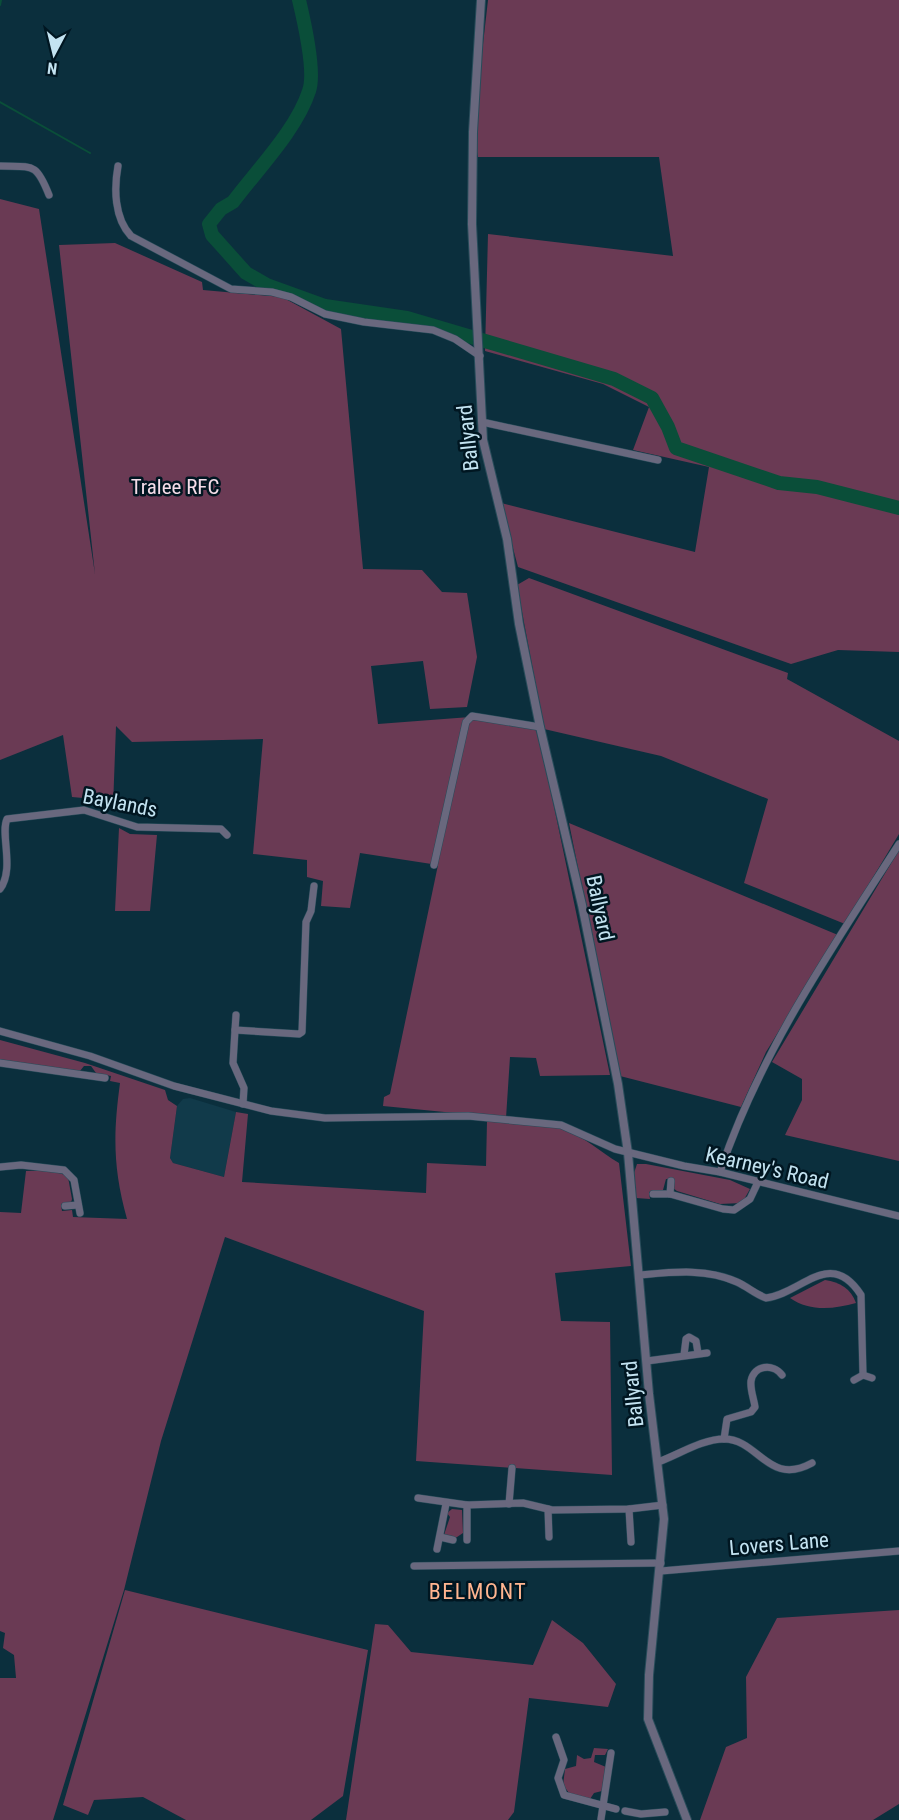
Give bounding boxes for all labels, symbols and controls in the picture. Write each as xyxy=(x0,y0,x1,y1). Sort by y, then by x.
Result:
north arrow xyxy=(24,24,84,84)
text: N xyxy=(46,58,58,78)
street label: Ballyard xyxy=(453,404,483,472)
park label: Tralee RFC xyxy=(131,475,219,499)
street label: Baylands xyxy=(81,784,159,822)
street label: Ballyard xyxy=(581,873,619,943)
street label: Kearney's Road xyxy=(703,1142,831,1194)
street label: Ballyard xyxy=(618,1360,648,1428)
street label: Lovers Lane xyxy=(728,1528,830,1560)
district label: BELMONT xyxy=(429,1579,527,1604)

